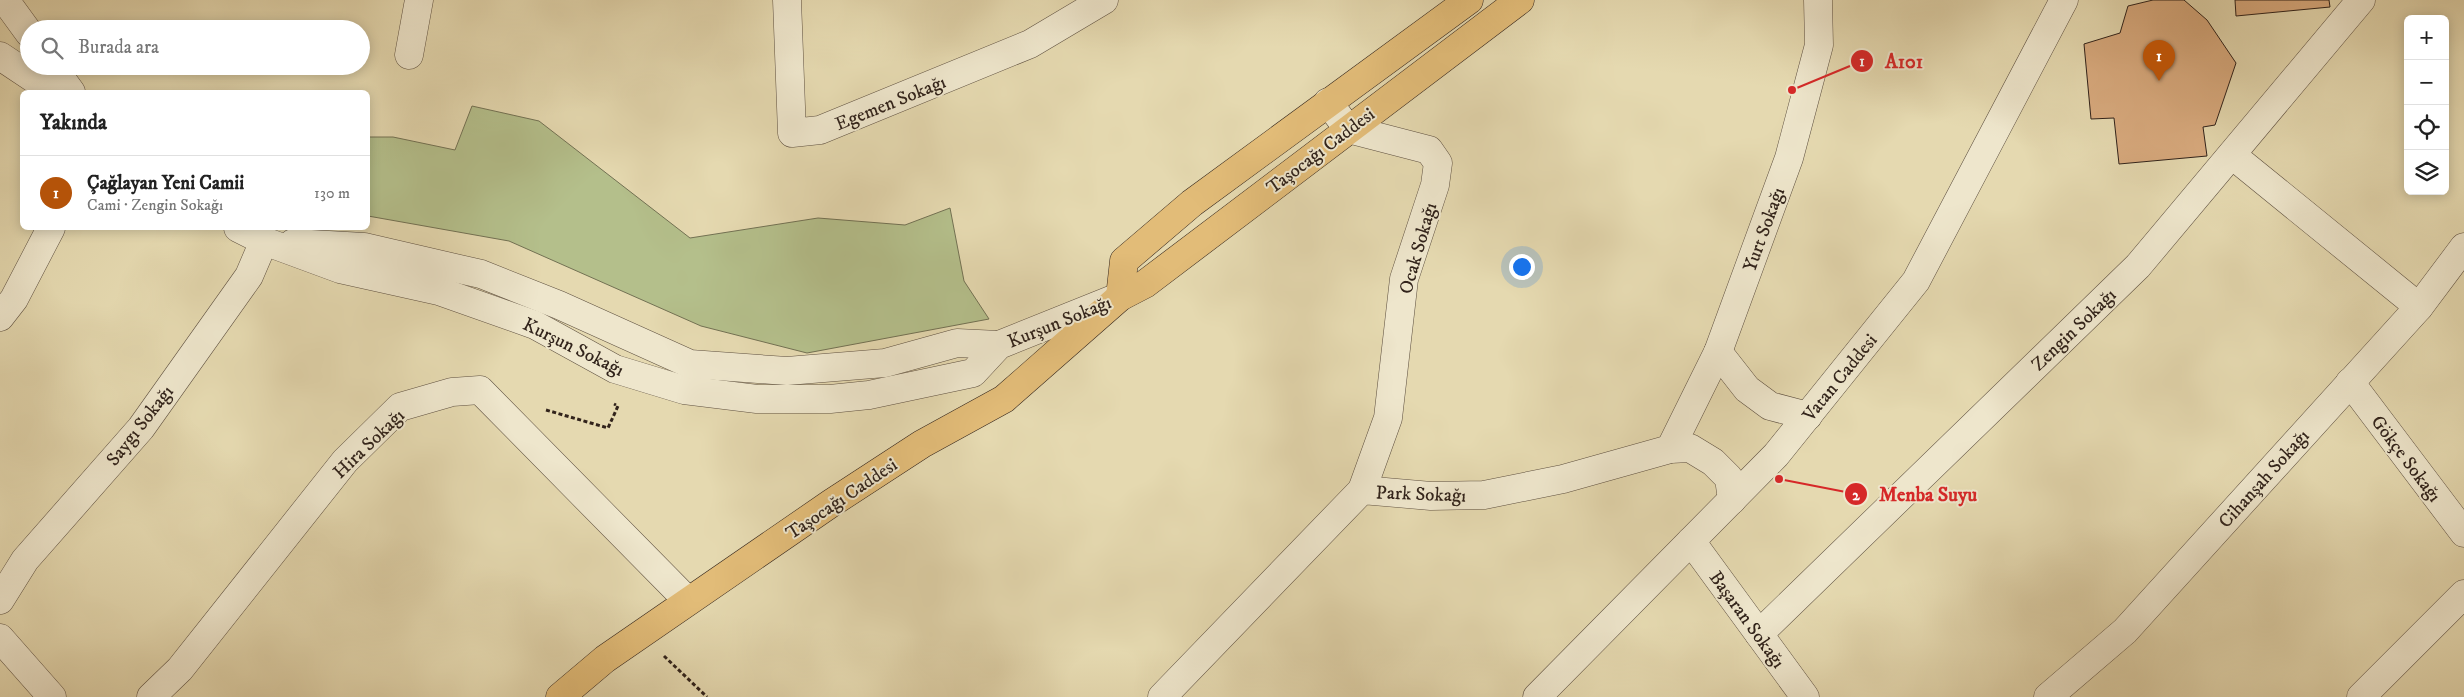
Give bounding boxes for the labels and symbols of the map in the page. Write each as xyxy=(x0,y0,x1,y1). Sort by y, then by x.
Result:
pin: 1 xyxy=(2143,40,2175,81)
callout: A101 xyxy=(1850,43,1933,78)
text: A101 xyxy=(1884,50,1923,75)
text: 1 xyxy=(1859,52,1865,71)
street label: Egemen Sokağı xyxy=(832,71,949,136)
street label: Taşocağı Caddesi xyxy=(1262,103,1380,199)
street label: Yurt Sokağı xyxy=(1739,184,1790,275)
street label: Ocak Sokağı xyxy=(1394,200,1442,297)
your location xyxy=(1509,254,1535,280)
street label: Zengin Sokağı xyxy=(2027,284,2121,376)
street label: Kurşun Sokağı xyxy=(1004,291,1115,354)
street label: Kurşun Sokağı xyxy=(519,313,628,382)
street label: Vatan Caddesi xyxy=(1797,329,1882,427)
street label: Saygı Sokağı xyxy=(102,381,179,471)
street label: Hira Sokağı xyxy=(328,404,410,484)
street label: Gökçe Sokağı xyxy=(2366,411,2446,507)
street label: Cihanşah Sokağı xyxy=(2214,425,2314,533)
street label: Taşocağı Caddesi xyxy=(782,453,902,545)
callout: Menba Suyu xyxy=(1843,477,1987,512)
street label: Park Sokağı xyxy=(1375,481,1467,508)
text: Menba Suyu xyxy=(1879,483,1977,508)
text: 2 xyxy=(1852,486,1860,505)
street label: Başaran Sokağı xyxy=(1704,567,1790,673)

